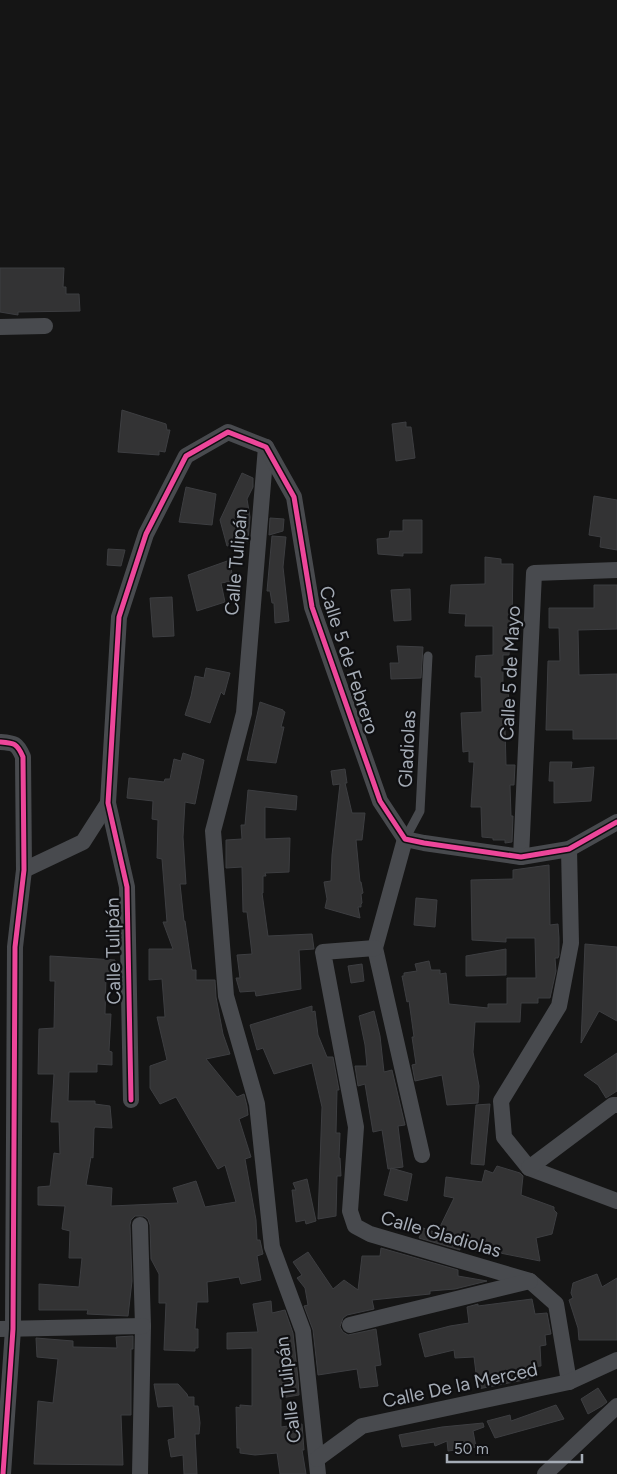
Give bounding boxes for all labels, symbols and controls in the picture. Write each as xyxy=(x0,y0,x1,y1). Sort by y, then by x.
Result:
street label: Calle Tulipán xyxy=(220,508,252,616)
street label: Calle 5 de Febrero xyxy=(314,583,384,737)
street label: Calle 5 de Mayo xyxy=(495,605,525,741)
street label: Gladiolas xyxy=(393,710,421,788)
street label: Calle Tulipán xyxy=(101,897,125,1005)
street label: Calle Gladiolas xyxy=(378,1206,504,1262)
street label: Calle Tulipán xyxy=(270,1335,306,1445)
street label: Calle De la Merced xyxy=(380,1357,540,1413)
scale bar xyxy=(447,1432,582,1464)
text: 50 m xyxy=(454,1440,489,1458)

